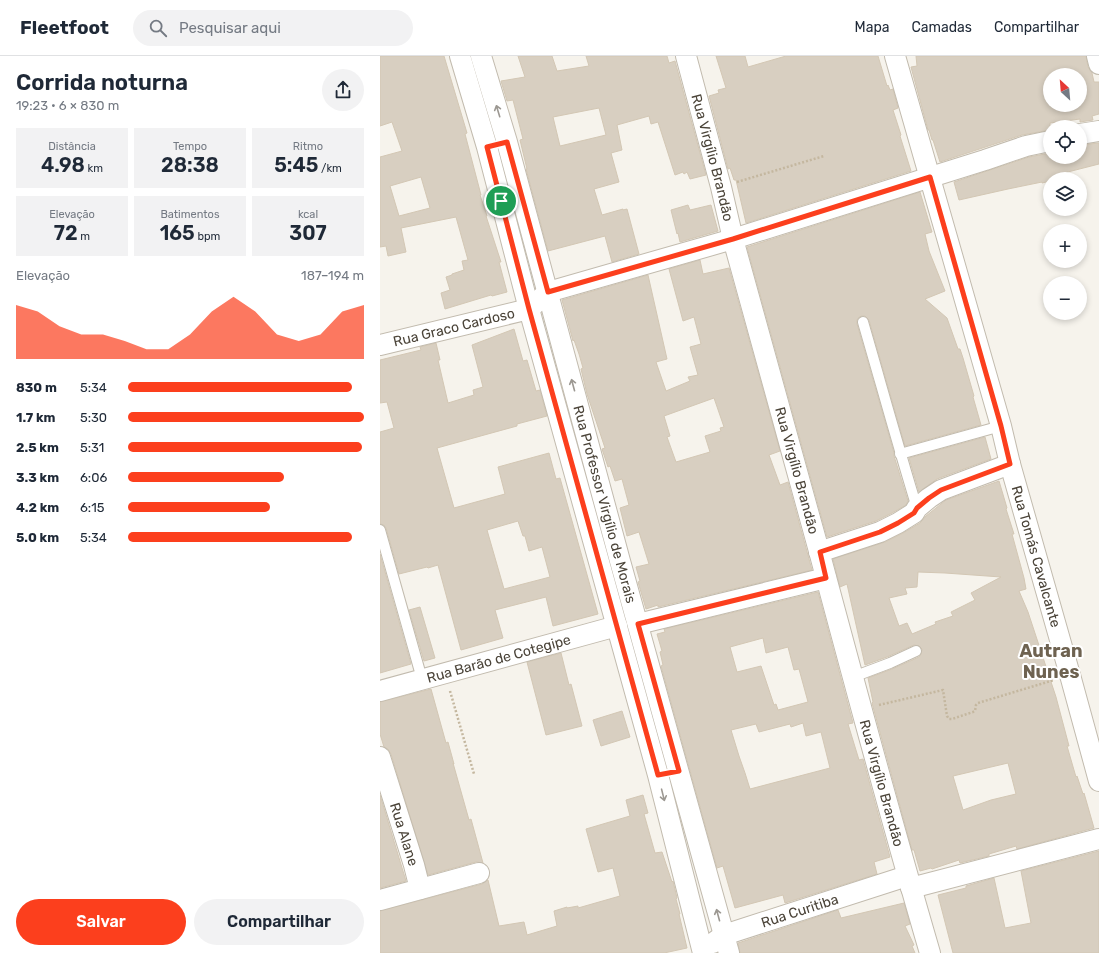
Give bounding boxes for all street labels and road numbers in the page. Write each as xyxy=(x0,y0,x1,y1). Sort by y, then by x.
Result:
street label: Rua Virgílio Brandão xyxy=(687,92,737,223)
street label: Rua Graco Cardoso xyxy=(392,305,516,350)
street label: Rua Professor Virgílio de Morais xyxy=(569,403,639,605)
street label: Rua Virgílio Brandão xyxy=(771,405,822,536)
street label: Rua Tomás Cavalcante xyxy=(1008,484,1064,630)
street label: Rua Barão de Cotegipe xyxy=(425,631,573,687)
street label: Rua Virgílio Brandão xyxy=(856,718,907,849)
street label: Rua Alane xyxy=(386,801,422,868)
street label: Rua Curitiba xyxy=(759,891,841,932)

